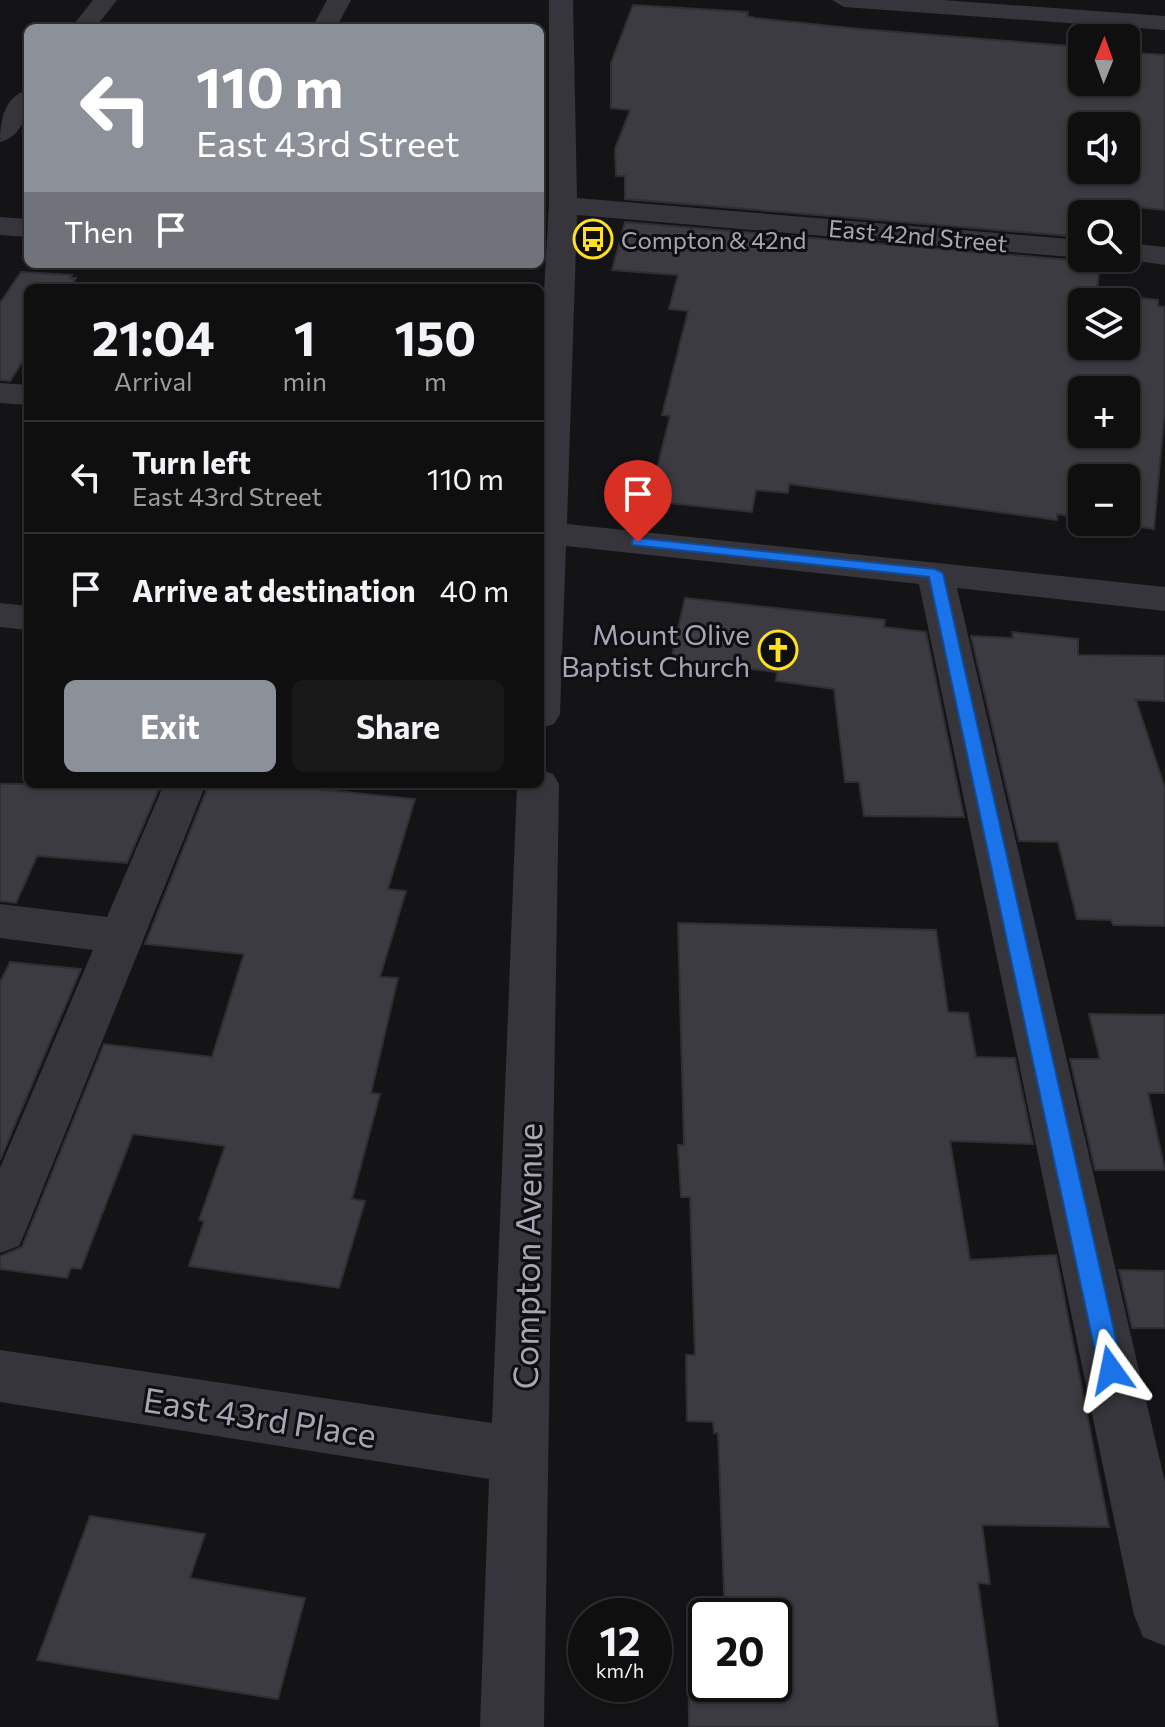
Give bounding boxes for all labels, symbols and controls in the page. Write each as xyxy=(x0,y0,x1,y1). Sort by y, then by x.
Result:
north arrow xyxy=(1068,24,1140,96)
map controls xyxy=(1068,24,1140,536)
text: 110 m xyxy=(196,51,343,120)
icon: left xyxy=(64,56,168,160)
button: sound xyxy=(1068,112,1140,184)
text: East 43rd Street xyxy=(196,120,459,164)
button: search xyxy=(1068,200,1140,272)
icon: arrive xyxy=(149,208,193,252)
text: Then xyxy=(64,212,133,249)
street label: East 42nd Street xyxy=(827,213,1009,257)
bus stop icon: Compton & 42nd xyxy=(572,218,614,260)
place label: Compton & 42nd xyxy=(621,225,806,254)
button: layers xyxy=(1068,288,1140,360)
text: 21:04 xyxy=(92,307,215,366)
text: 1 xyxy=(294,307,316,366)
text: 150 xyxy=(395,307,476,366)
text: Arrival xyxy=(114,365,193,396)
text: min xyxy=(283,365,327,396)
text: m xyxy=(424,365,447,396)
button: + xyxy=(1068,376,1140,448)
text: Turn left xyxy=(132,443,251,480)
icon: left xyxy=(64,455,108,499)
text: 110 m xyxy=(427,459,504,496)
pin xyxy=(604,460,672,542)
button: − xyxy=(1068,464,1140,536)
icon: arrive xyxy=(616,472,660,516)
text: East 43rd Street xyxy=(132,480,322,511)
icon: arrive xyxy=(64,567,108,611)
text: Arrive at destination xyxy=(132,571,416,608)
text: 40 m xyxy=(440,571,509,608)
place label: Mount Olive Baptist Church xyxy=(561,617,750,683)
church icon: Mount Olive Baptist Church xyxy=(757,629,799,671)
button: Exit xyxy=(64,680,276,772)
button: Share xyxy=(292,680,504,772)
street label: Compton Avenue xyxy=(503,1122,549,1390)
position arrow xyxy=(1069,1328,1153,1412)
street label: East 43rd Place xyxy=(141,1377,379,1455)
speed limit sign: 20 xyxy=(688,1598,792,1702)
text: 12 xyxy=(600,1615,640,1664)
text: km/h xyxy=(596,1658,644,1682)

